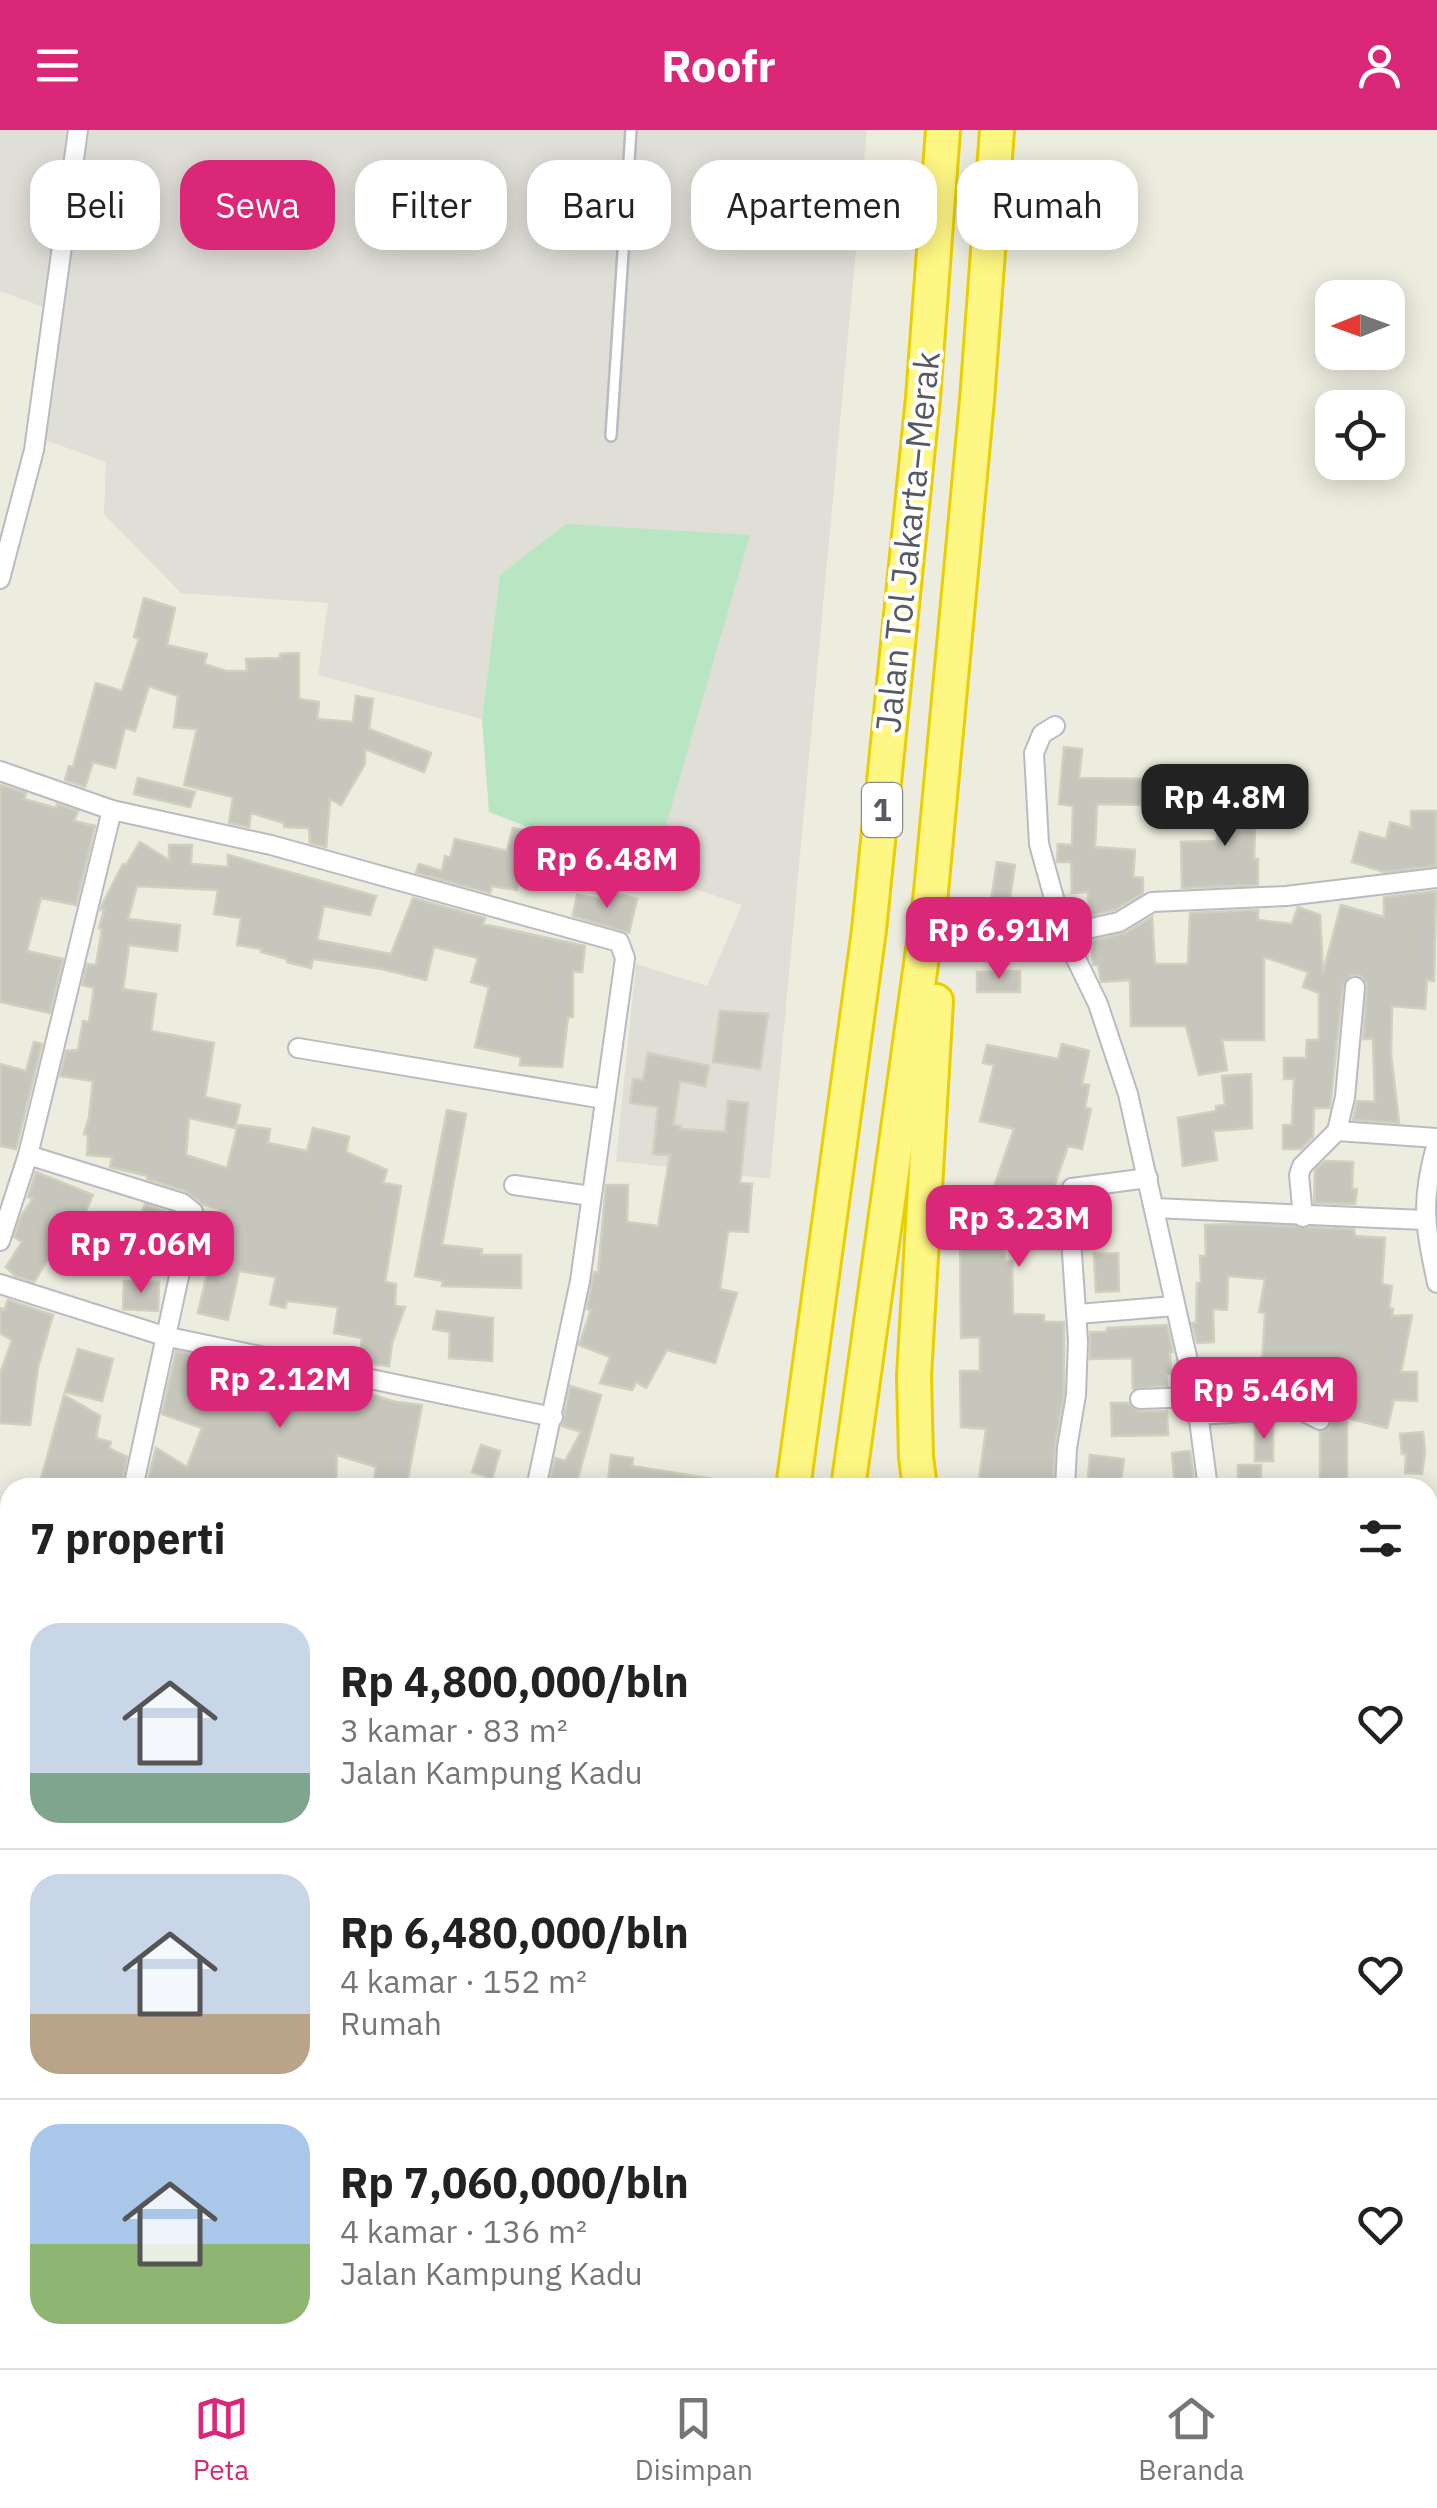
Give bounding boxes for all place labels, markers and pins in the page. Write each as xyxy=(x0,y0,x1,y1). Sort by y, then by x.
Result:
pin: Rp 4.8M xyxy=(1133,764,1317,849)
pin: Rp 6.48M xyxy=(504,826,710,911)
pin: Rp 6.91M xyxy=(896,897,1102,982)
pin: Rp 3.23M xyxy=(916,1185,1122,1270)
pin: Rp 7.06M xyxy=(38,1211,244,1296)
pin: Rp 2.12M xyxy=(177,1346,383,1431)
pin: Rp 5.46M xyxy=(1161,1357,1367,1442)

